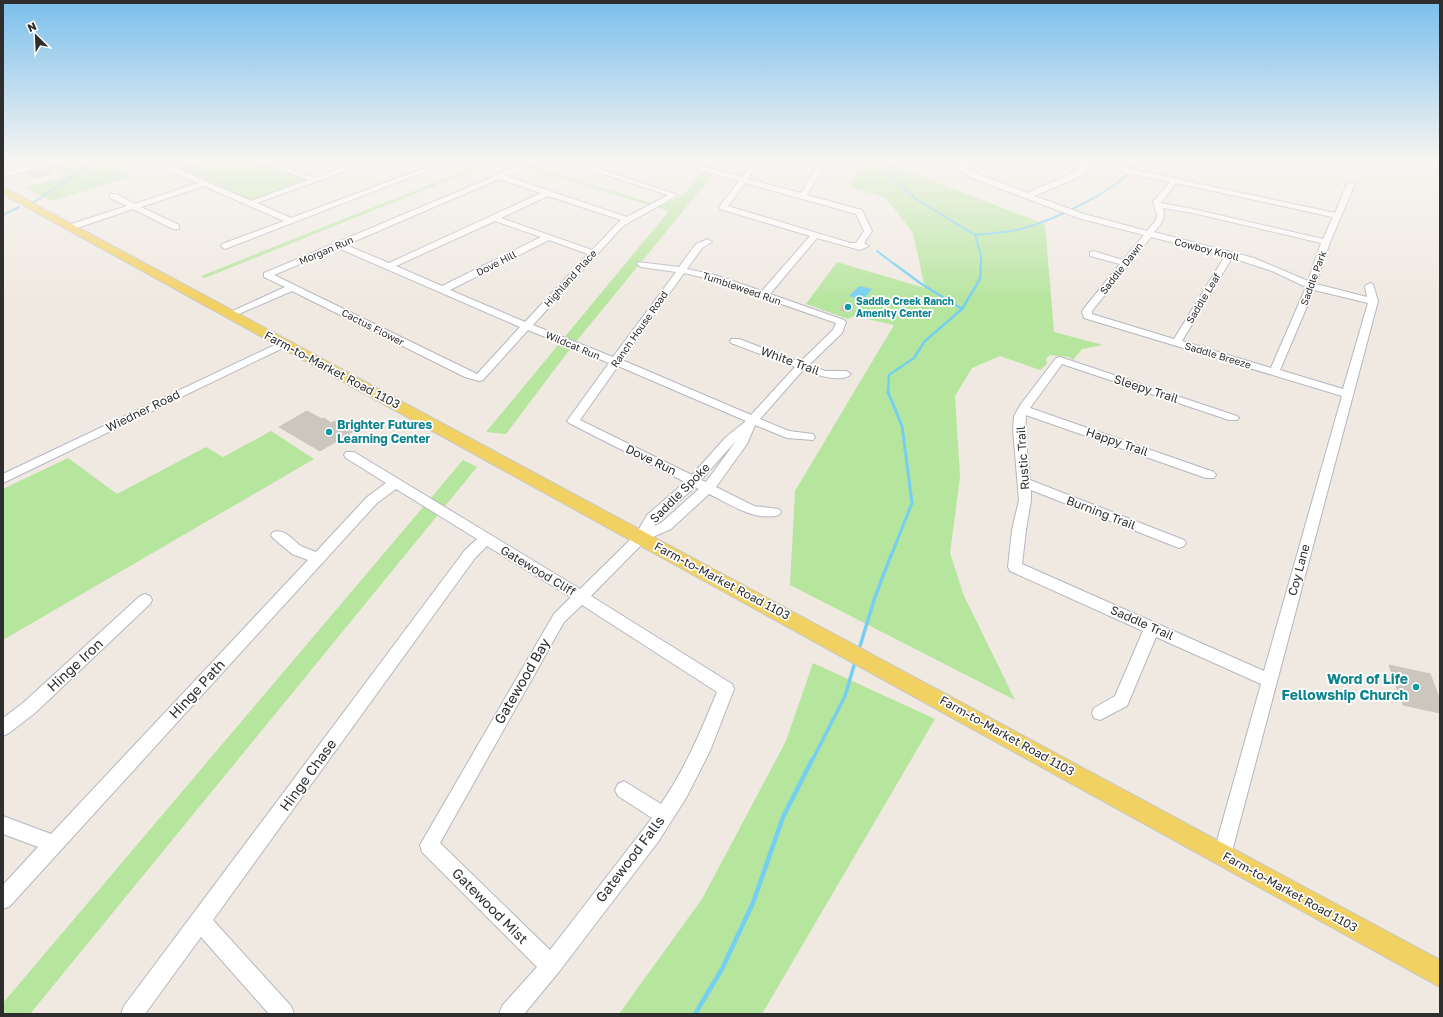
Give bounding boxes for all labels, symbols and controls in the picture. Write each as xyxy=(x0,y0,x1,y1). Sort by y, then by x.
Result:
north arrow xyxy=(16,16,56,56)
text: N xyxy=(25,19,38,34)
street label: Morgan Run xyxy=(297,233,355,267)
street label: Cowboy Knoll xyxy=(1173,235,1241,263)
street label: Saddle Dawn xyxy=(1097,240,1145,296)
street label: Highland Place xyxy=(541,247,599,309)
street label: Dove Hill xyxy=(474,248,518,278)
street label: Saddle Park xyxy=(1298,249,1329,307)
street label: Tumbleweed Run xyxy=(701,269,783,307)
street label: Saddle Leaf xyxy=(1183,270,1223,325)
street label: Ranch House Road xyxy=(608,289,670,369)
place label: Saddle Creek Ranch Amenity Center xyxy=(856,295,954,319)
marker: Saddle Creek Ranch Amenity Center xyxy=(843,302,853,312)
street label: Cactus Flower xyxy=(340,306,406,348)
street label: Farm-to-Market Road 1103 xyxy=(262,327,403,412)
street label: Wildcat Run xyxy=(544,328,602,362)
street label: Saddle Breeze xyxy=(1183,339,1253,371)
street label: White Trail xyxy=(759,343,822,378)
street label: Sleepy Trail xyxy=(1112,371,1180,406)
street label: Wiedner Road xyxy=(103,386,182,435)
place label: Brighter Futures Learning Center xyxy=(337,417,432,446)
street label: Happy Trail xyxy=(1084,424,1150,459)
street label: Rustic Trail xyxy=(1013,426,1032,490)
marker: Brighter Futures Learning Center xyxy=(324,427,334,437)
street label: Dove Run xyxy=(623,441,679,478)
street label: Saddle Spoke xyxy=(647,460,713,526)
street label: Burning Trail xyxy=(1064,492,1138,533)
street label: Farm-to-Market Road 1103 xyxy=(652,538,793,623)
street label: Gatewood Cliff xyxy=(498,542,579,599)
street label: Coy Lane xyxy=(1284,542,1313,597)
street label: Saddle Trail xyxy=(1108,602,1176,643)
street label: Hinge Iron xyxy=(43,635,106,695)
street label: Gatewood Bay xyxy=(490,635,553,727)
street label: Hinge Path xyxy=(165,656,228,722)
place label: Word of Life Fellowship Church xyxy=(1282,670,1408,703)
marker: Word of Life Fellowship Church xyxy=(1411,682,1421,692)
street label: Farm-to-Market Road 1103 xyxy=(937,692,1077,779)
street label: Hinge Chase xyxy=(276,735,339,814)
street label: Gatewood Falls xyxy=(592,812,668,905)
street label: Farm-to-Market Road 1103 xyxy=(1220,848,1360,935)
street label: Gatewood Mist xyxy=(449,864,532,947)

